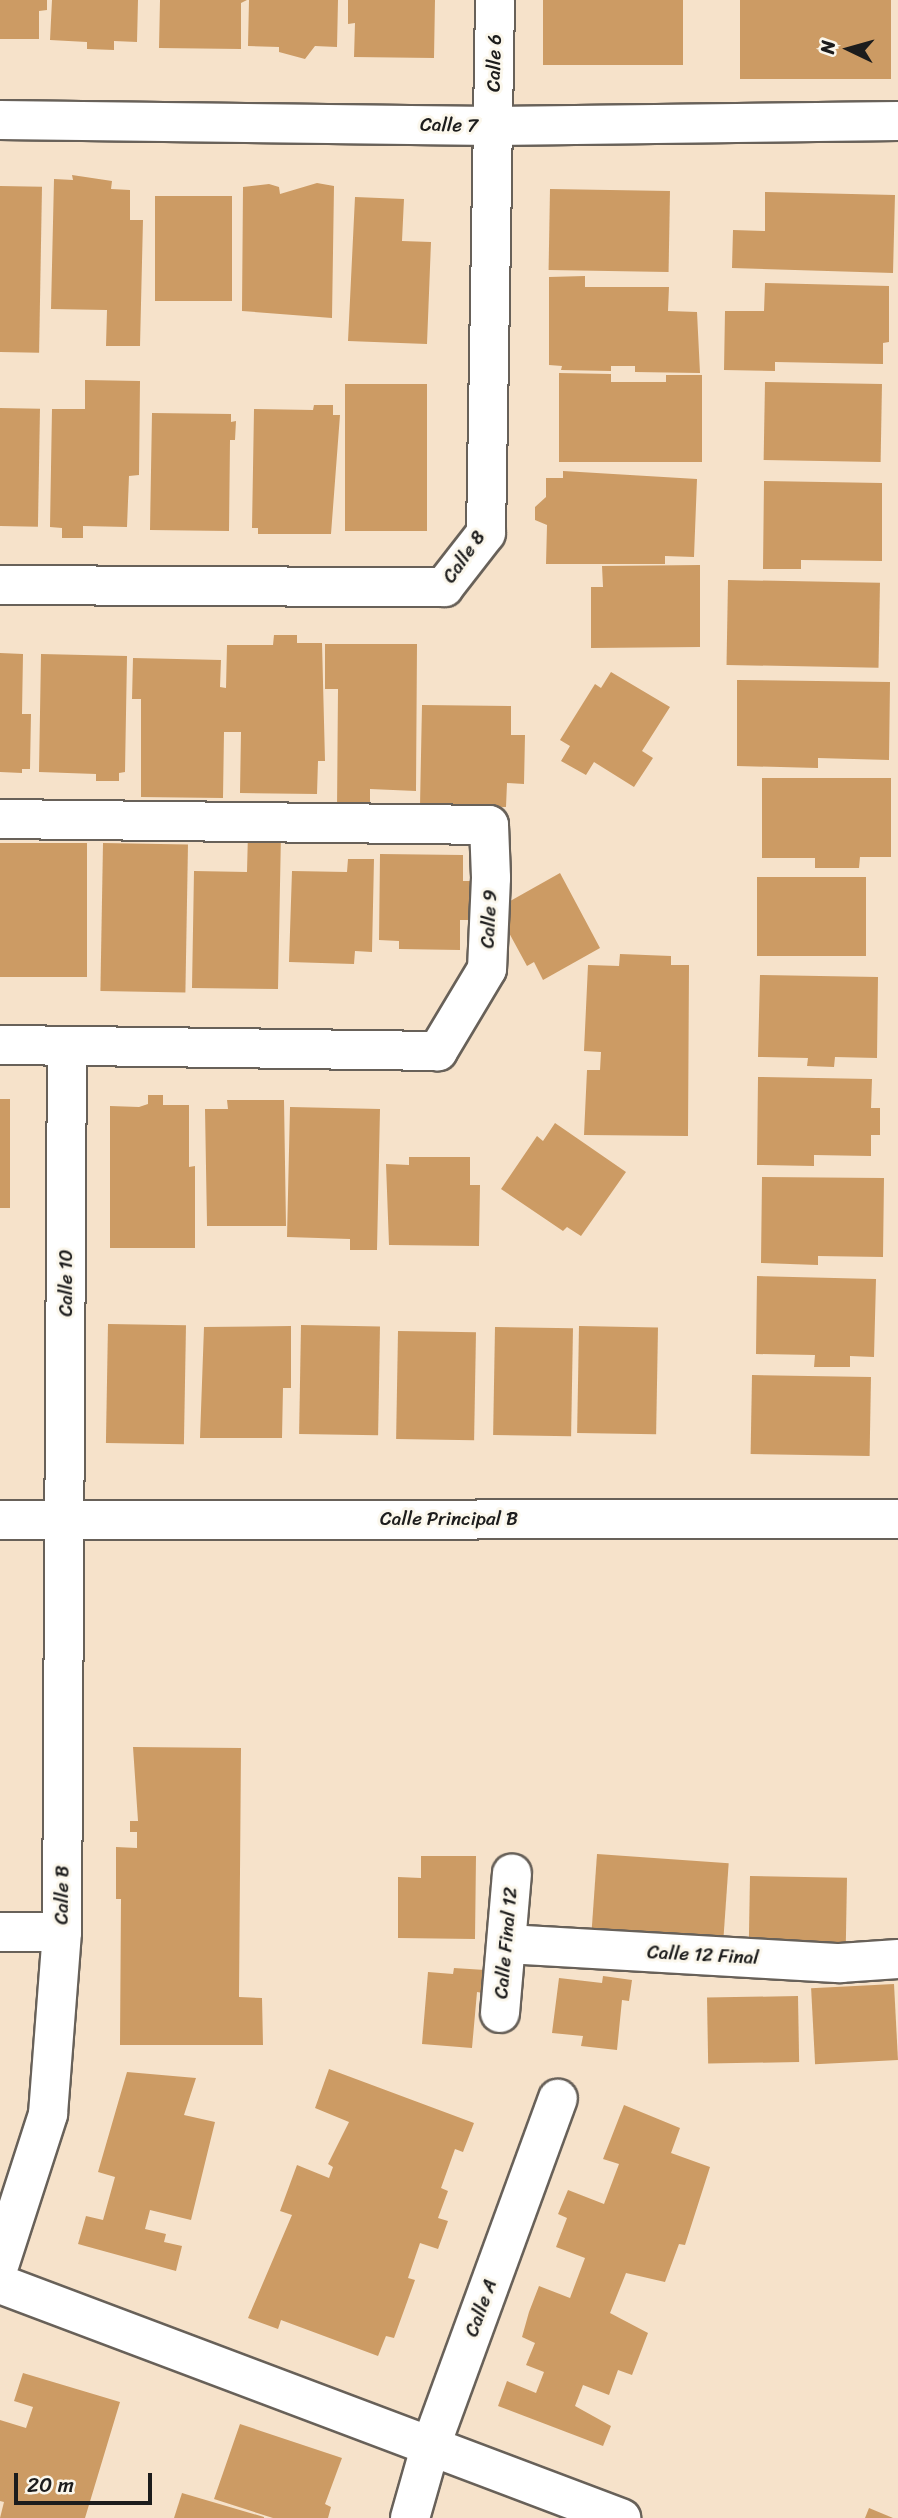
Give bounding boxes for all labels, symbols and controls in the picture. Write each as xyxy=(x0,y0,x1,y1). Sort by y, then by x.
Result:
north arrow xyxy=(814,14,884,84)
street label: Calle 6 xyxy=(482,34,506,92)
text: N xyxy=(811,39,845,55)
street label: Calle 7 xyxy=(420,113,478,137)
street label: Calle 8 xyxy=(438,527,490,587)
street label: Calle 9 xyxy=(476,889,502,949)
street label: Calle 10 xyxy=(55,1249,77,1317)
street label: Calle Principal B xyxy=(380,1508,518,1530)
street label: Calle B xyxy=(50,1865,74,1925)
street label: Calle Final 12 xyxy=(490,1886,522,2000)
street label: Calle 12 Final xyxy=(647,1941,759,1969)
street label: Calle A xyxy=(460,2276,502,2340)
scale bar xyxy=(18,2458,156,2502)
text: 20 m xyxy=(27,2466,74,2504)

